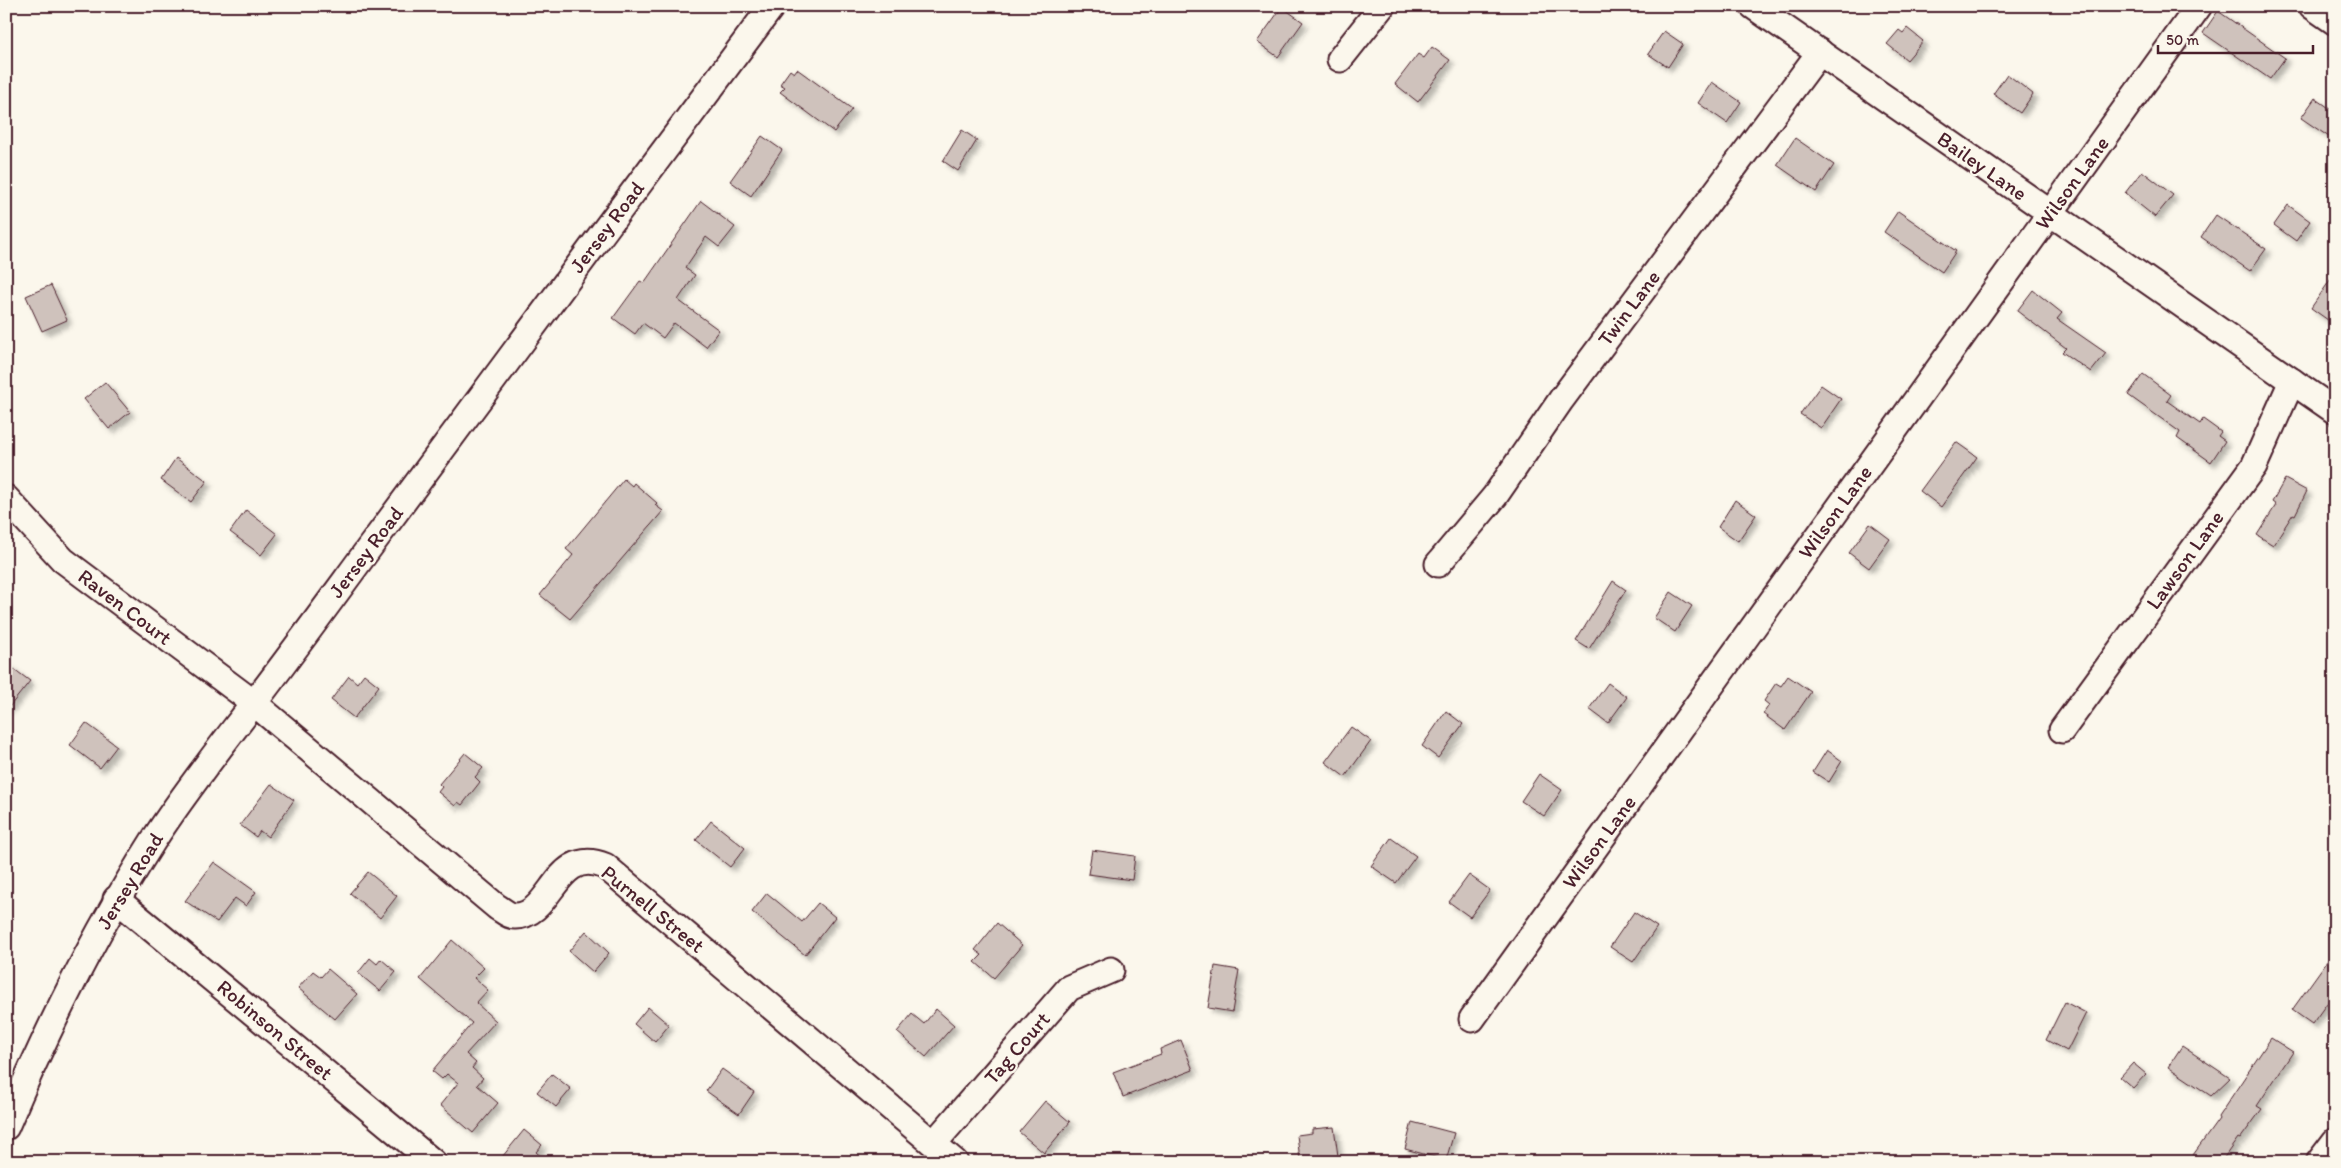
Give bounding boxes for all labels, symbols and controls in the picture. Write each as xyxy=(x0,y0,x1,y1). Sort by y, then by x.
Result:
scale bar xyxy=(2158,22,2314,54)
text: 50 m xyxy=(2166,31,2199,49)
street label: Bailey Lane xyxy=(1933,126,2032,206)
street label: Wilson Lane xyxy=(2029,131,2114,234)
street label: Jersey Road xyxy=(564,176,649,278)
street label: Twin Lane xyxy=(1592,265,1665,351)
street label: Wilson Lane xyxy=(1792,460,1877,563)
street label: Jersey Road xyxy=(323,501,408,603)
street label: Lawson Lane xyxy=(2140,505,2229,614)
street label: Raven Court xyxy=(73,563,177,650)
street label: Wilson Lane xyxy=(1556,790,1641,893)
street label: Jersey Road xyxy=(91,827,168,934)
street label: Purnell Street xyxy=(597,859,710,958)
street label: Robinson Street xyxy=(212,974,338,1085)
street label: Tag Court xyxy=(978,1006,1055,1089)

